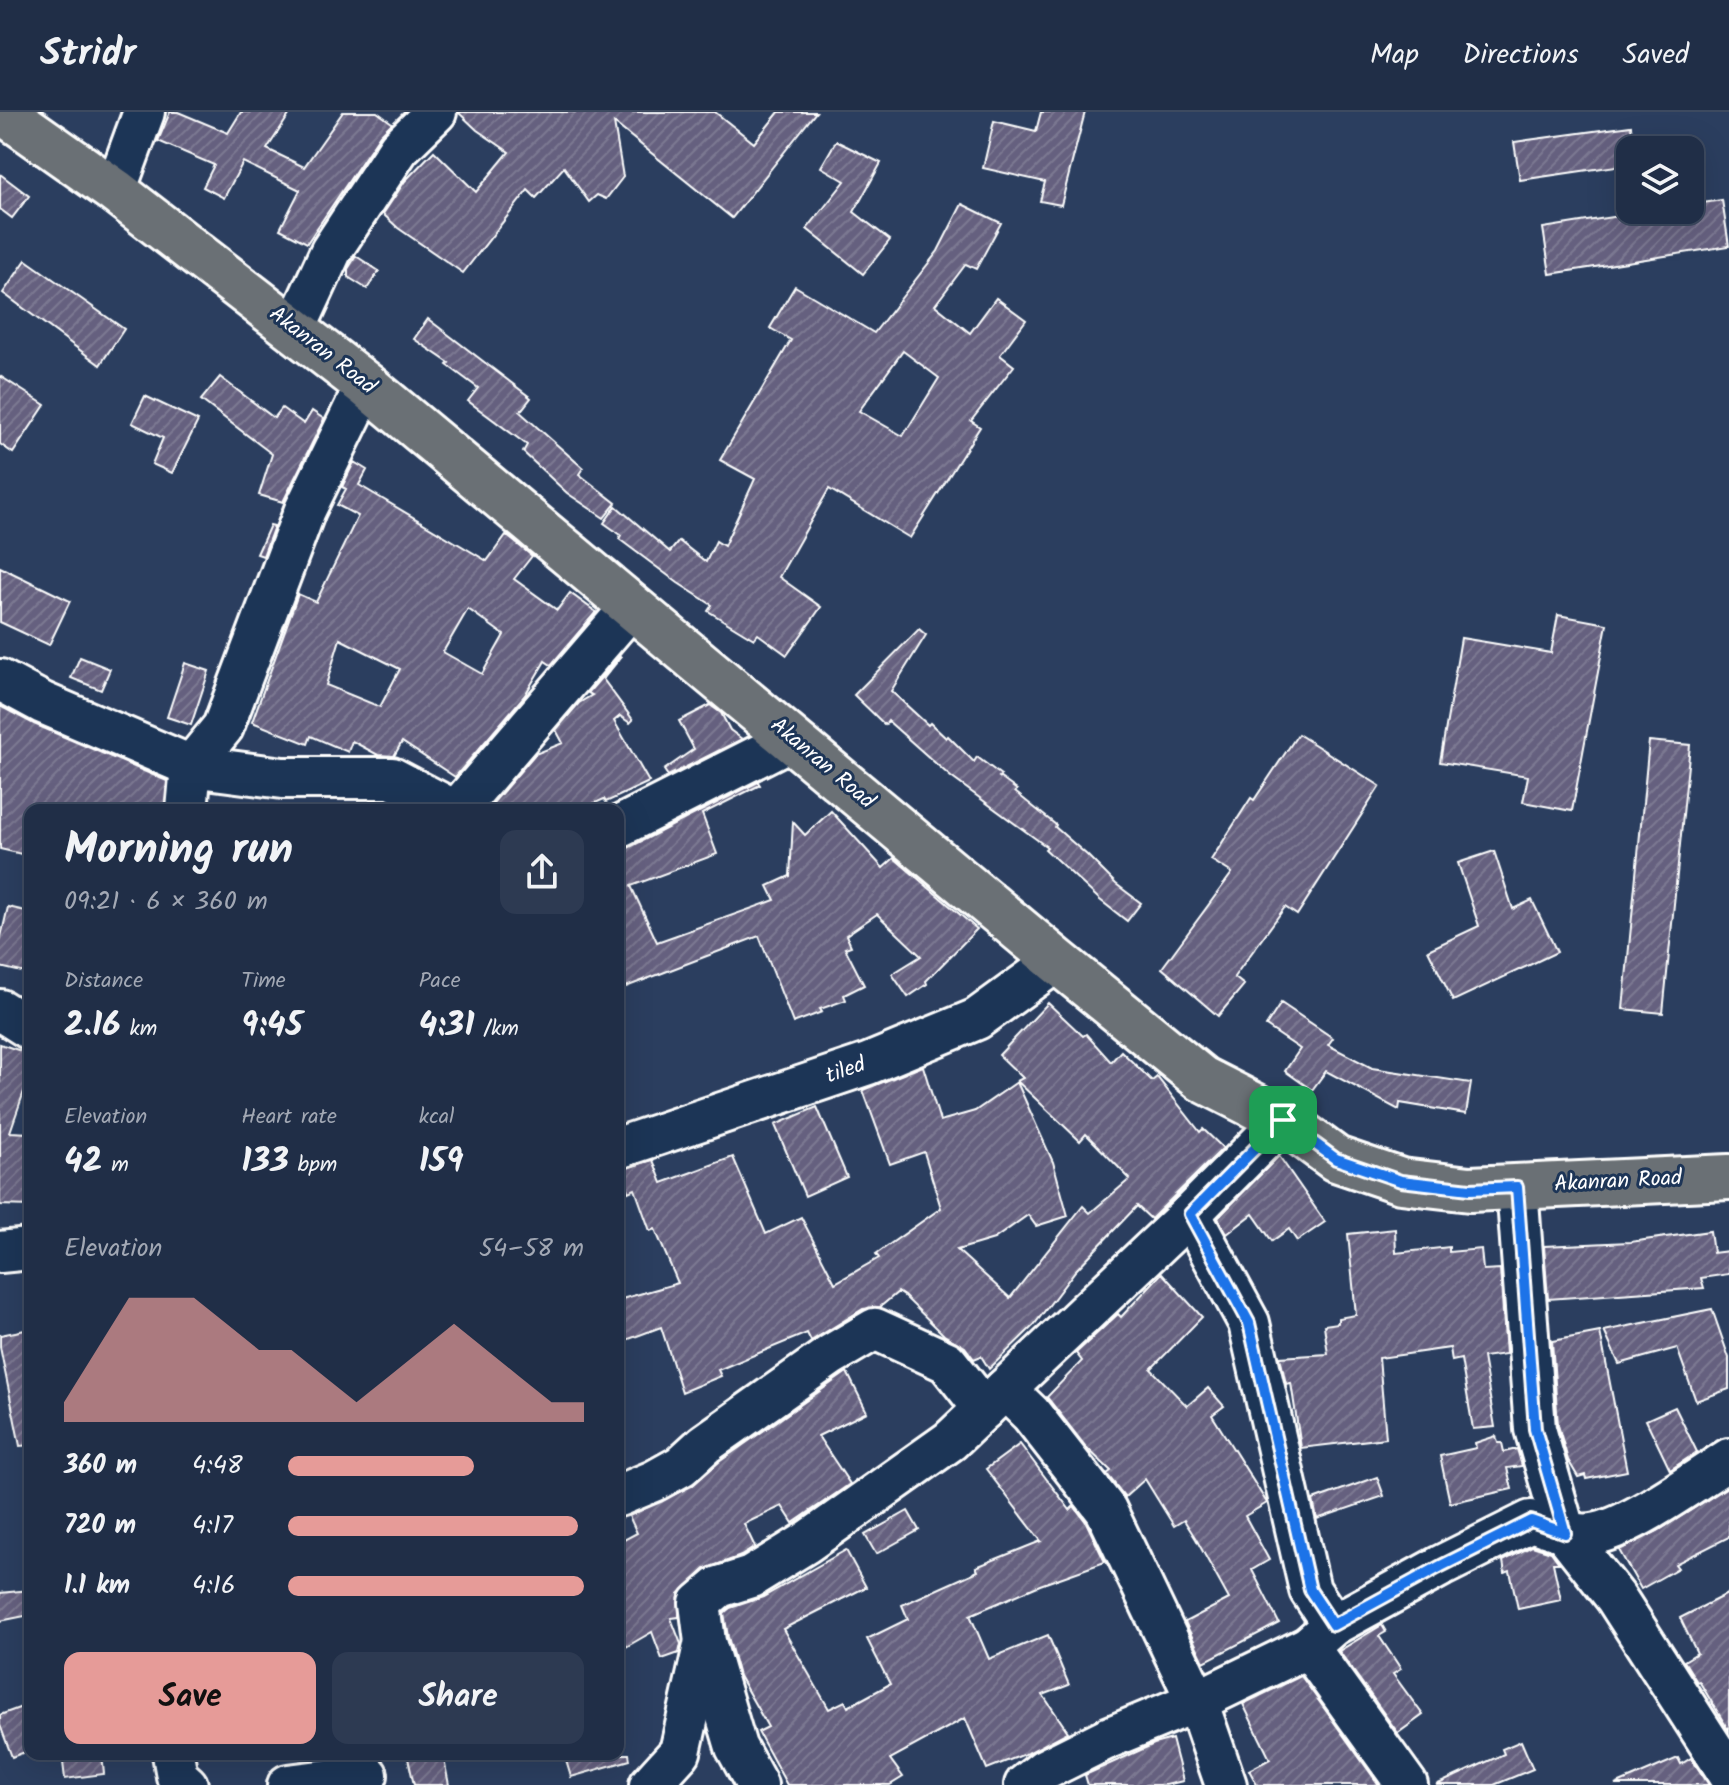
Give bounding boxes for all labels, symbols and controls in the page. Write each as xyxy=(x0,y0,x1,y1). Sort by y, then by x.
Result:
text: Stridr xyxy=(40,25,136,85)
text: Map xyxy=(1370,33,1419,78)
text: Directions xyxy=(1463,33,1579,78)
text: Saved xyxy=(1623,33,1689,78)
map controls xyxy=(1616,136,1704,224)
button: layers xyxy=(1616,136,1704,224)
street label: Akanran Road xyxy=(261,298,384,405)
street label: Akanran Road xyxy=(762,709,883,819)
text: Morning run xyxy=(64,816,293,886)
button: share xyxy=(500,830,584,914)
text: 09:21 · 6 × 360 m xyxy=(64,881,268,923)
text: Distance xyxy=(64,964,143,999)
text: Time xyxy=(241,964,286,999)
text: Pace xyxy=(419,964,461,999)
text: 2.16 xyxy=(64,999,121,1053)
text: 9:45 xyxy=(241,999,303,1053)
text: 4:31 xyxy=(419,999,474,1053)
text: km xyxy=(121,1012,157,1047)
text: /km xyxy=(474,1012,519,1047)
street label: tiled xyxy=(821,1048,872,1094)
pin xyxy=(1249,1086,1317,1154)
icon: arrive xyxy=(1261,1098,1305,1142)
text: Elevation xyxy=(64,1100,147,1135)
text: Heart rate xyxy=(241,1100,337,1135)
text: kcal xyxy=(419,1100,454,1135)
text: 42 xyxy=(64,1135,102,1189)
text: 133 xyxy=(241,1135,289,1189)
text: 159 xyxy=(419,1135,463,1189)
text: m xyxy=(102,1148,129,1183)
text: bpm xyxy=(289,1148,337,1183)
street label: Akanran Road xyxy=(1553,1161,1684,1203)
text: Elevation xyxy=(64,1228,162,1270)
text: 54–58 m xyxy=(479,1228,584,1270)
text: 360 m xyxy=(64,1445,137,1487)
text: 4:48 xyxy=(192,1445,243,1487)
text: 720 m xyxy=(64,1505,136,1547)
text: 4:17 xyxy=(192,1505,233,1547)
text: 1.1 km xyxy=(64,1565,130,1607)
text: 4:16 xyxy=(192,1565,235,1607)
button: Save xyxy=(64,1652,316,1744)
button: Share xyxy=(332,1652,584,1744)

